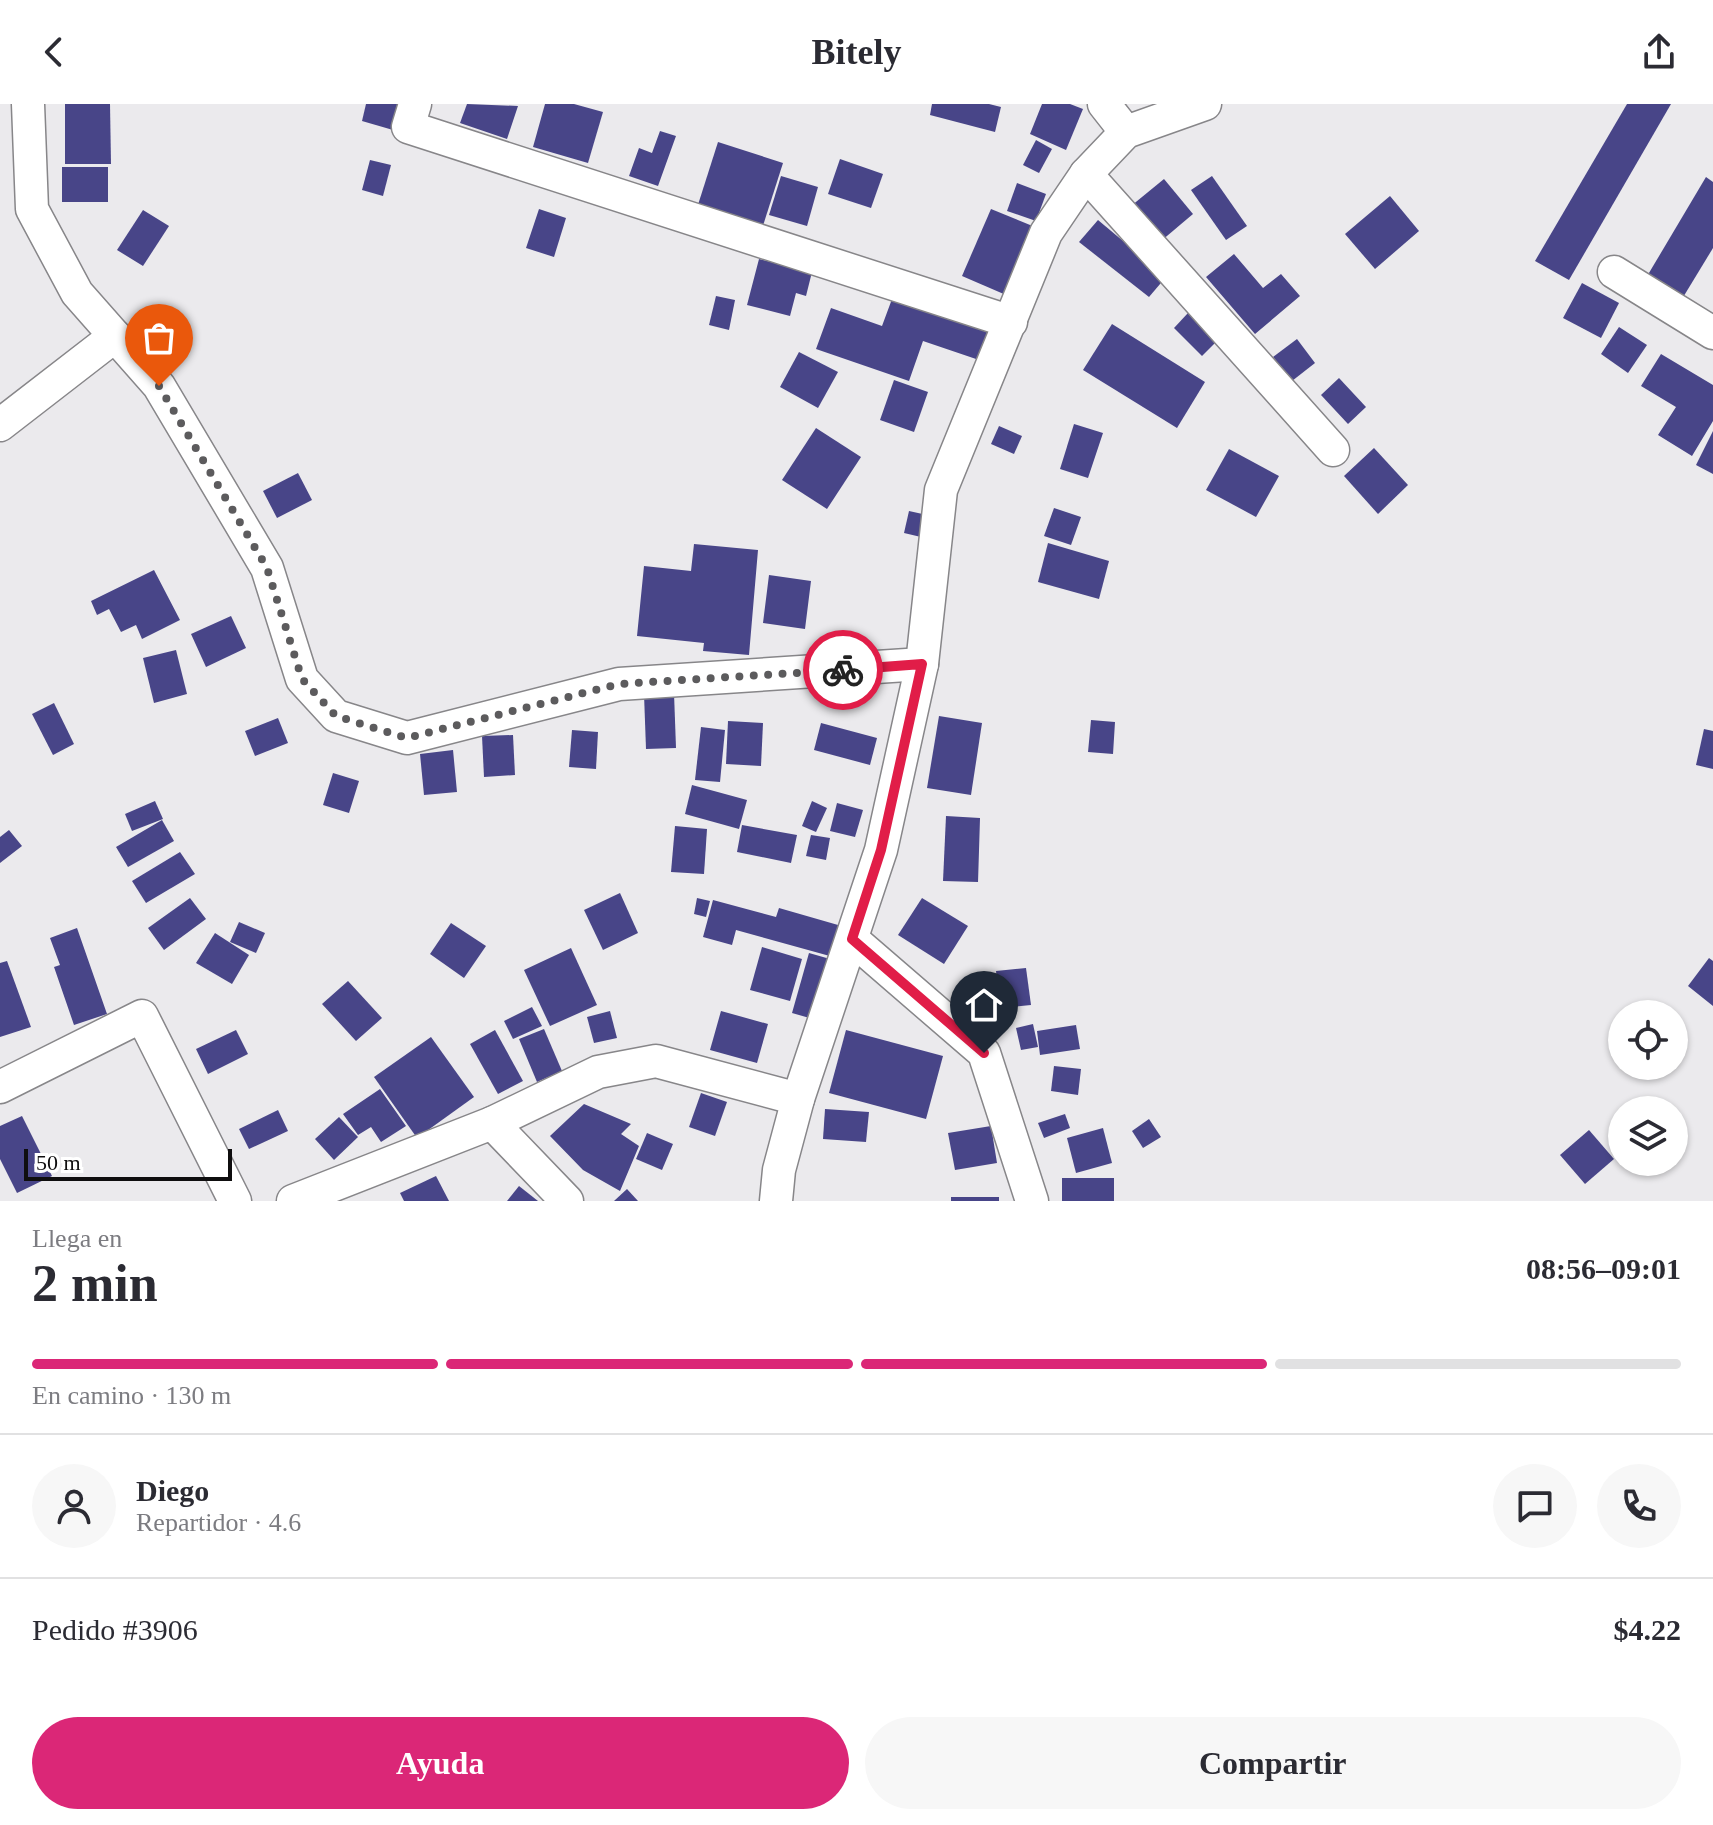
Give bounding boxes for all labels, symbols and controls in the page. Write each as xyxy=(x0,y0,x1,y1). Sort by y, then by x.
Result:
icon: back xyxy=(32,30,76,74)
icon: share xyxy=(1637,30,1681,74)
text: Bitely xyxy=(812,32,901,72)
pin xyxy=(125,304,193,386)
icon: bag xyxy=(137,316,181,360)
courier xyxy=(803,630,883,710)
icon: bike xyxy=(821,648,865,692)
pin xyxy=(950,971,1018,1053)
icon: home xyxy=(962,983,1006,1027)
map controls xyxy=(1608,1000,1688,1176)
button: locate xyxy=(1608,1000,1688,1080)
button: layers xyxy=(1608,1096,1688,1176)
scale bar xyxy=(24,1145,232,1181)
text: 50 m xyxy=(36,1150,81,1175)
text: Llega en xyxy=(32,1224,122,1253)
text: 08:56–09:01 xyxy=(1526,1252,1681,1285)
text: 2 min xyxy=(32,1255,158,1312)
text: En camino · 130 m xyxy=(32,1381,231,1410)
button: person xyxy=(32,1464,116,1548)
button: chat xyxy=(1493,1464,1577,1548)
button: phone xyxy=(1597,1464,1681,1548)
text: Diego xyxy=(136,1474,209,1507)
text: Repartidor · 4.6 xyxy=(136,1508,301,1537)
text: Pedido #3906 xyxy=(32,1613,198,1646)
text: $4.22 xyxy=(1614,1613,1681,1646)
button: Ayuda xyxy=(32,1717,849,1809)
button: Compartir xyxy=(865,1717,1681,1809)

